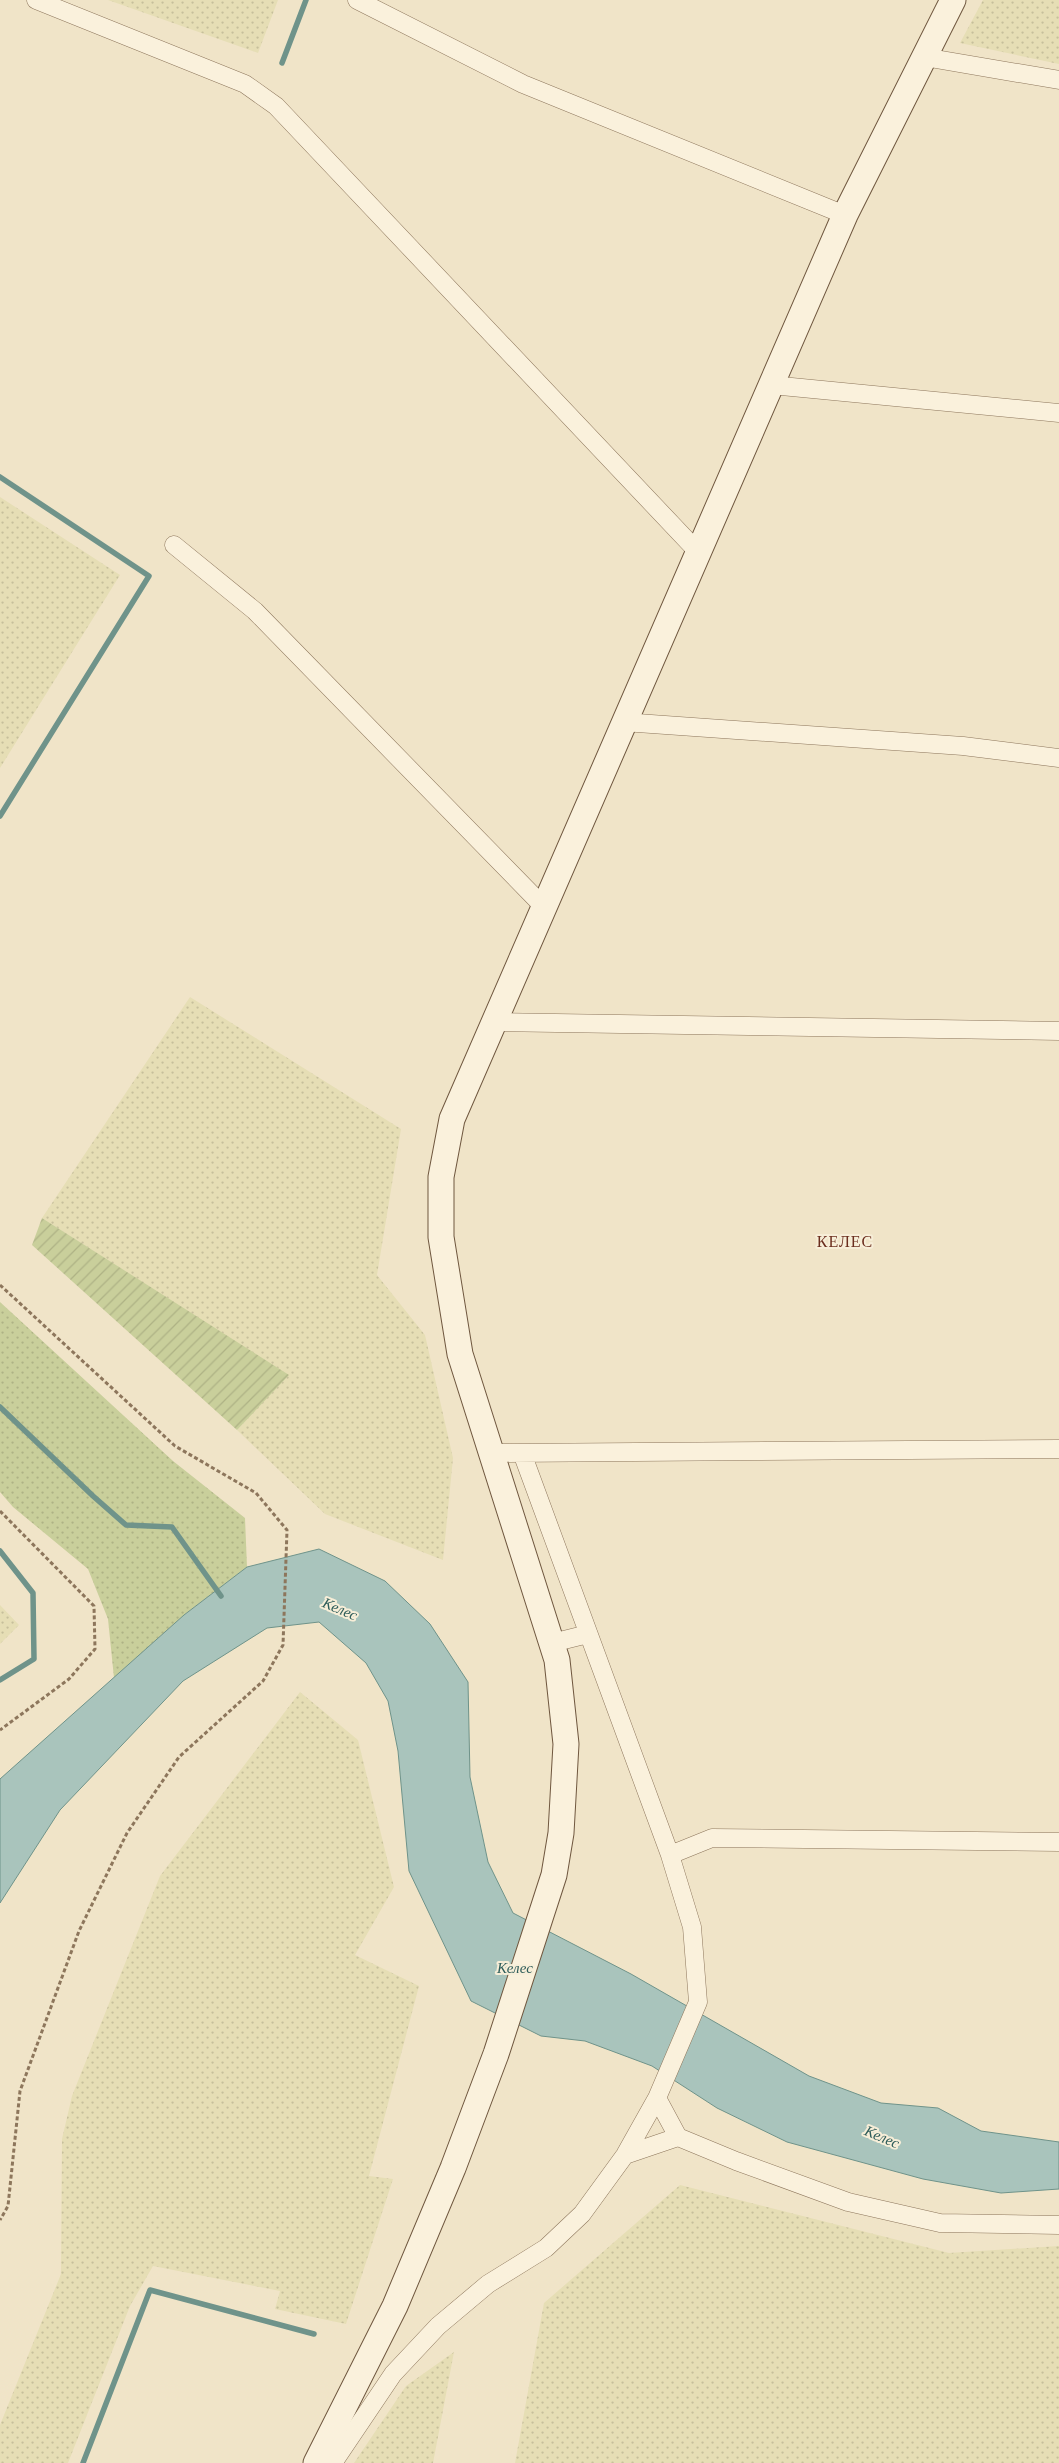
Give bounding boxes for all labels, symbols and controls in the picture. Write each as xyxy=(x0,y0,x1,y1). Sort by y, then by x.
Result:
district label: КЕЛЕС xyxy=(817,1231,873,1251)
water label: Келес xyxy=(319,1592,361,1624)
water label: Келес xyxy=(496,1958,533,1977)
water label: Келес xyxy=(861,2120,903,2152)

